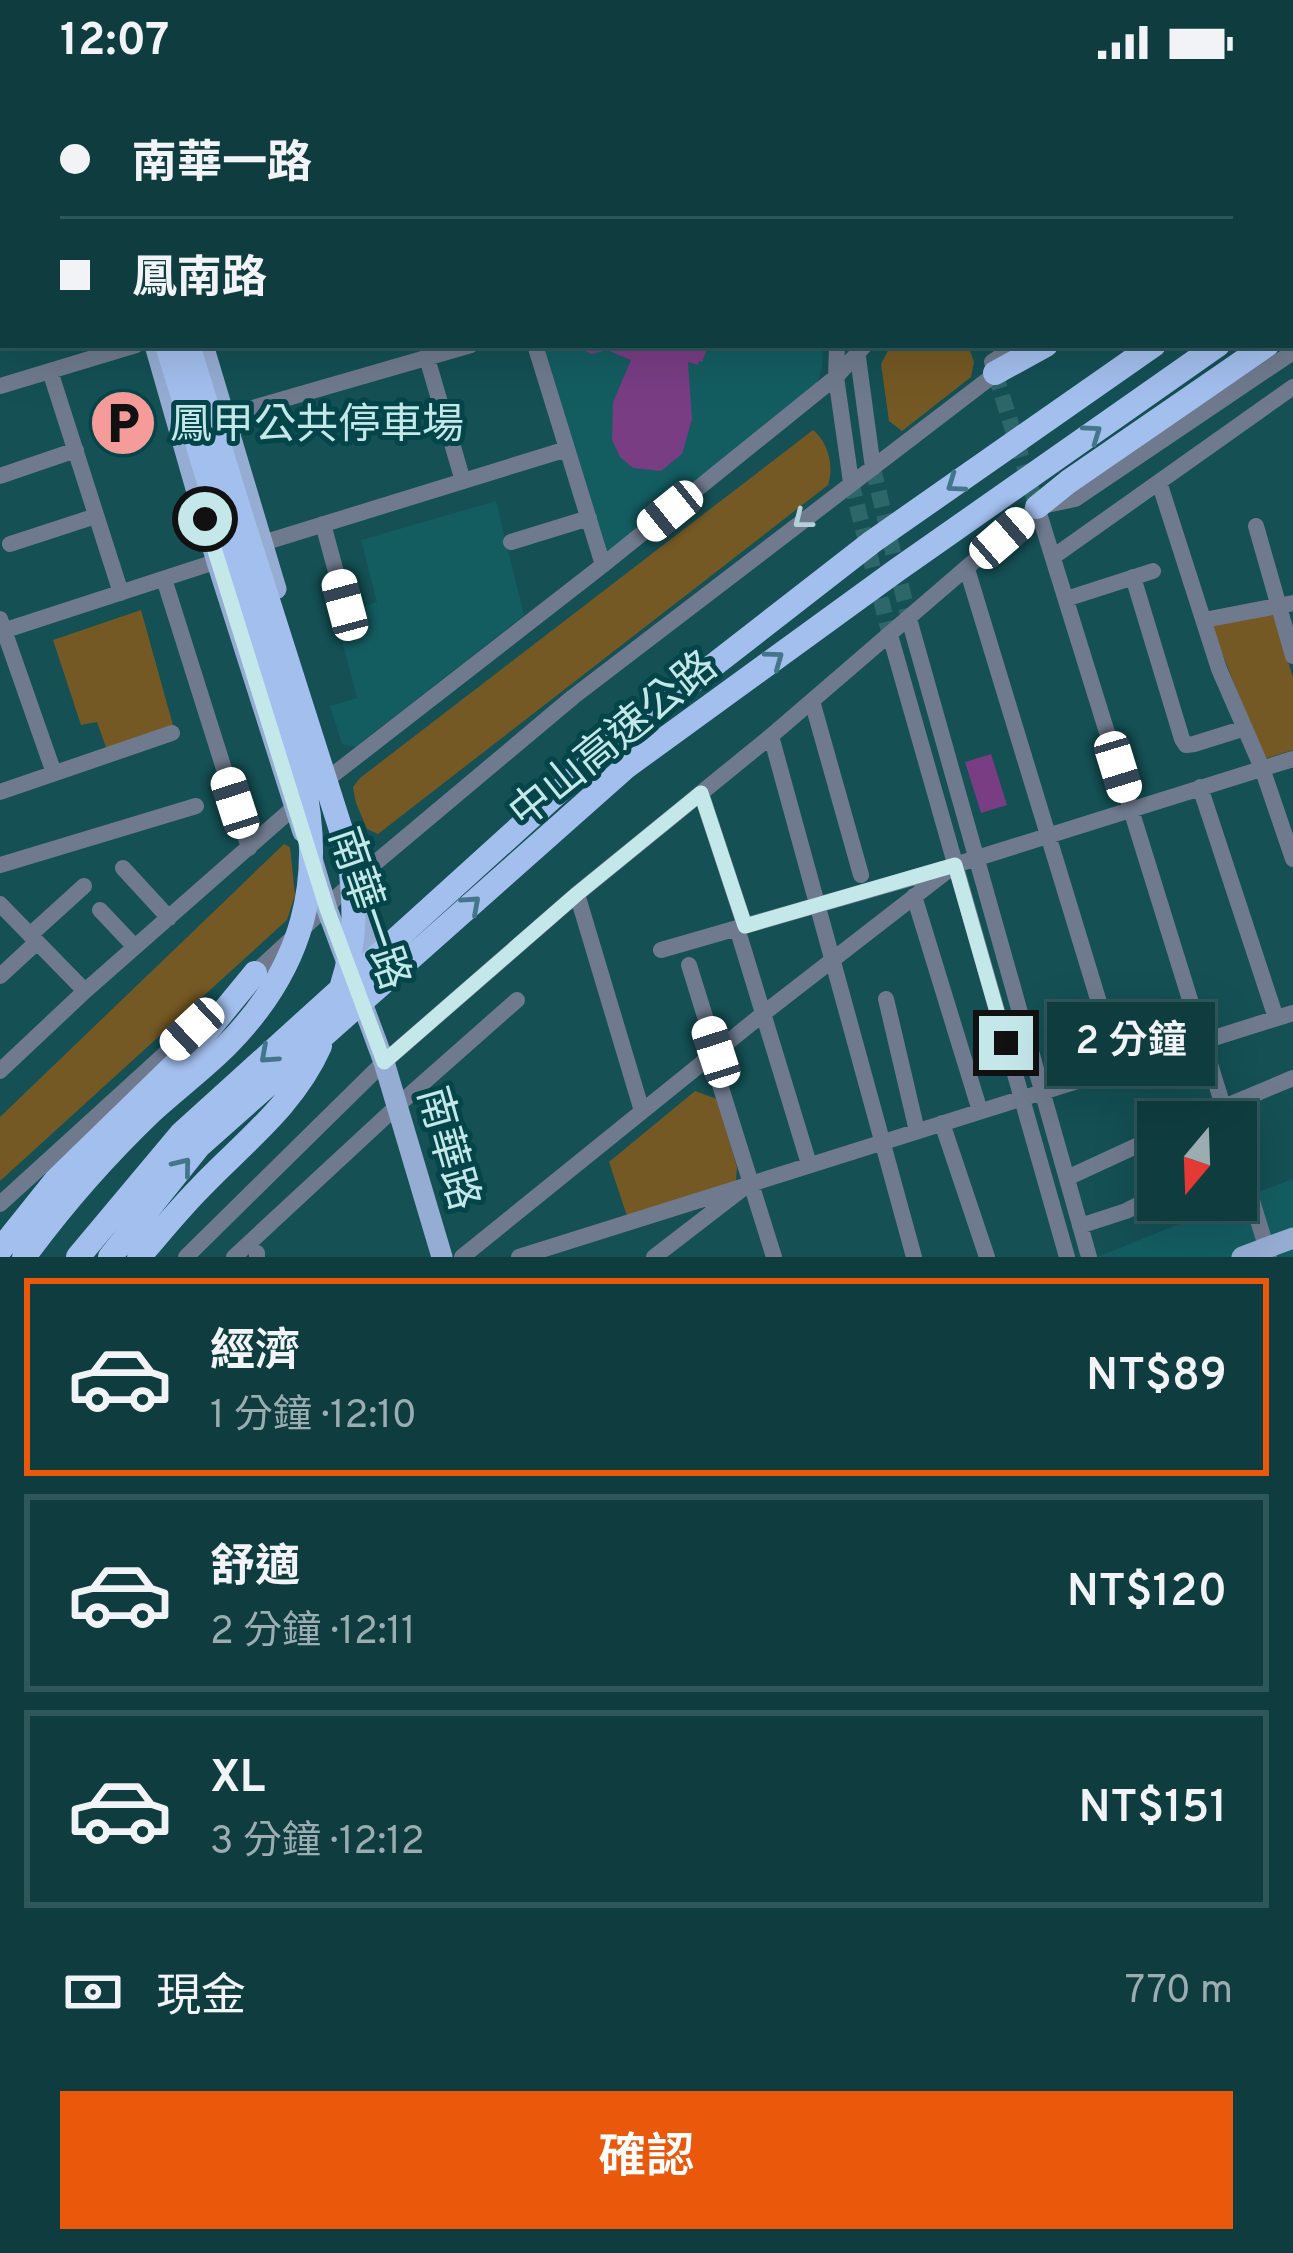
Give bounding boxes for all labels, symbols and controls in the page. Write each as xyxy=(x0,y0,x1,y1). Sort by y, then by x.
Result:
text: 12:07 xyxy=(60,14,169,71)
text: 南華一路 xyxy=(132,137,312,194)
text: 鳳南路 xyxy=(132,252,267,309)
parking icon: 鳳甲公共停車場 xyxy=(88,388,158,458)
place label: 鳳甲公共停車場 xyxy=(170,401,464,454)
one-way arrow xyxy=(1079,425,1101,447)
one-way arrow xyxy=(946,470,968,492)
car xyxy=(631,474,709,548)
route start xyxy=(178,492,232,546)
car xyxy=(963,501,1041,575)
one-way arrow xyxy=(793,506,815,527)
car xyxy=(318,566,372,644)
street label: 中山高速公路 xyxy=(500,642,729,841)
one-way arrow xyxy=(762,651,783,673)
car xyxy=(1090,727,1146,807)
car xyxy=(207,763,263,843)
street label: 南華一路 xyxy=(314,821,419,998)
one-way arrow xyxy=(458,897,480,918)
car xyxy=(153,991,231,1067)
callout: 2 分鐘 xyxy=(1048,1001,1216,1085)
car xyxy=(688,1012,744,1092)
route end xyxy=(979,1016,1033,1070)
text: 2 分鐘 xyxy=(1075,1019,1187,1068)
one-way arrow xyxy=(260,1041,282,1062)
street label: 南華路 xyxy=(403,1081,489,1217)
north arrow xyxy=(1137,1101,1257,1221)
map controls xyxy=(1137,1101,1257,1221)
one-way arrow xyxy=(169,1157,191,1179)
icon: car xyxy=(66,1323,174,1431)
text: 經濟 xyxy=(210,1325,300,1382)
text: NT$89 xyxy=(1086,1349,1227,1406)
text: 1 分鐘 · 12:10 xyxy=(210,1393,417,1442)
icon: car xyxy=(66,1539,174,1647)
text: 舒適 xyxy=(210,1541,300,1598)
text: NT$120 xyxy=(1067,1565,1227,1622)
text: 2 分鐘 · 12:11 xyxy=(210,1609,416,1658)
text: XL xyxy=(210,1751,265,1808)
icon: car xyxy=(66,1755,174,1863)
text: NT$151 xyxy=(1078,1781,1227,1838)
text: 3 分鐘 · 12:12 xyxy=(210,1819,425,1868)
icon: cash xyxy=(60,1959,126,2025)
text: 770 m xyxy=(1125,1968,1233,2017)
text: 現金 xyxy=(156,1970,246,2027)
button: 確認 xyxy=(60,2091,1233,2229)

